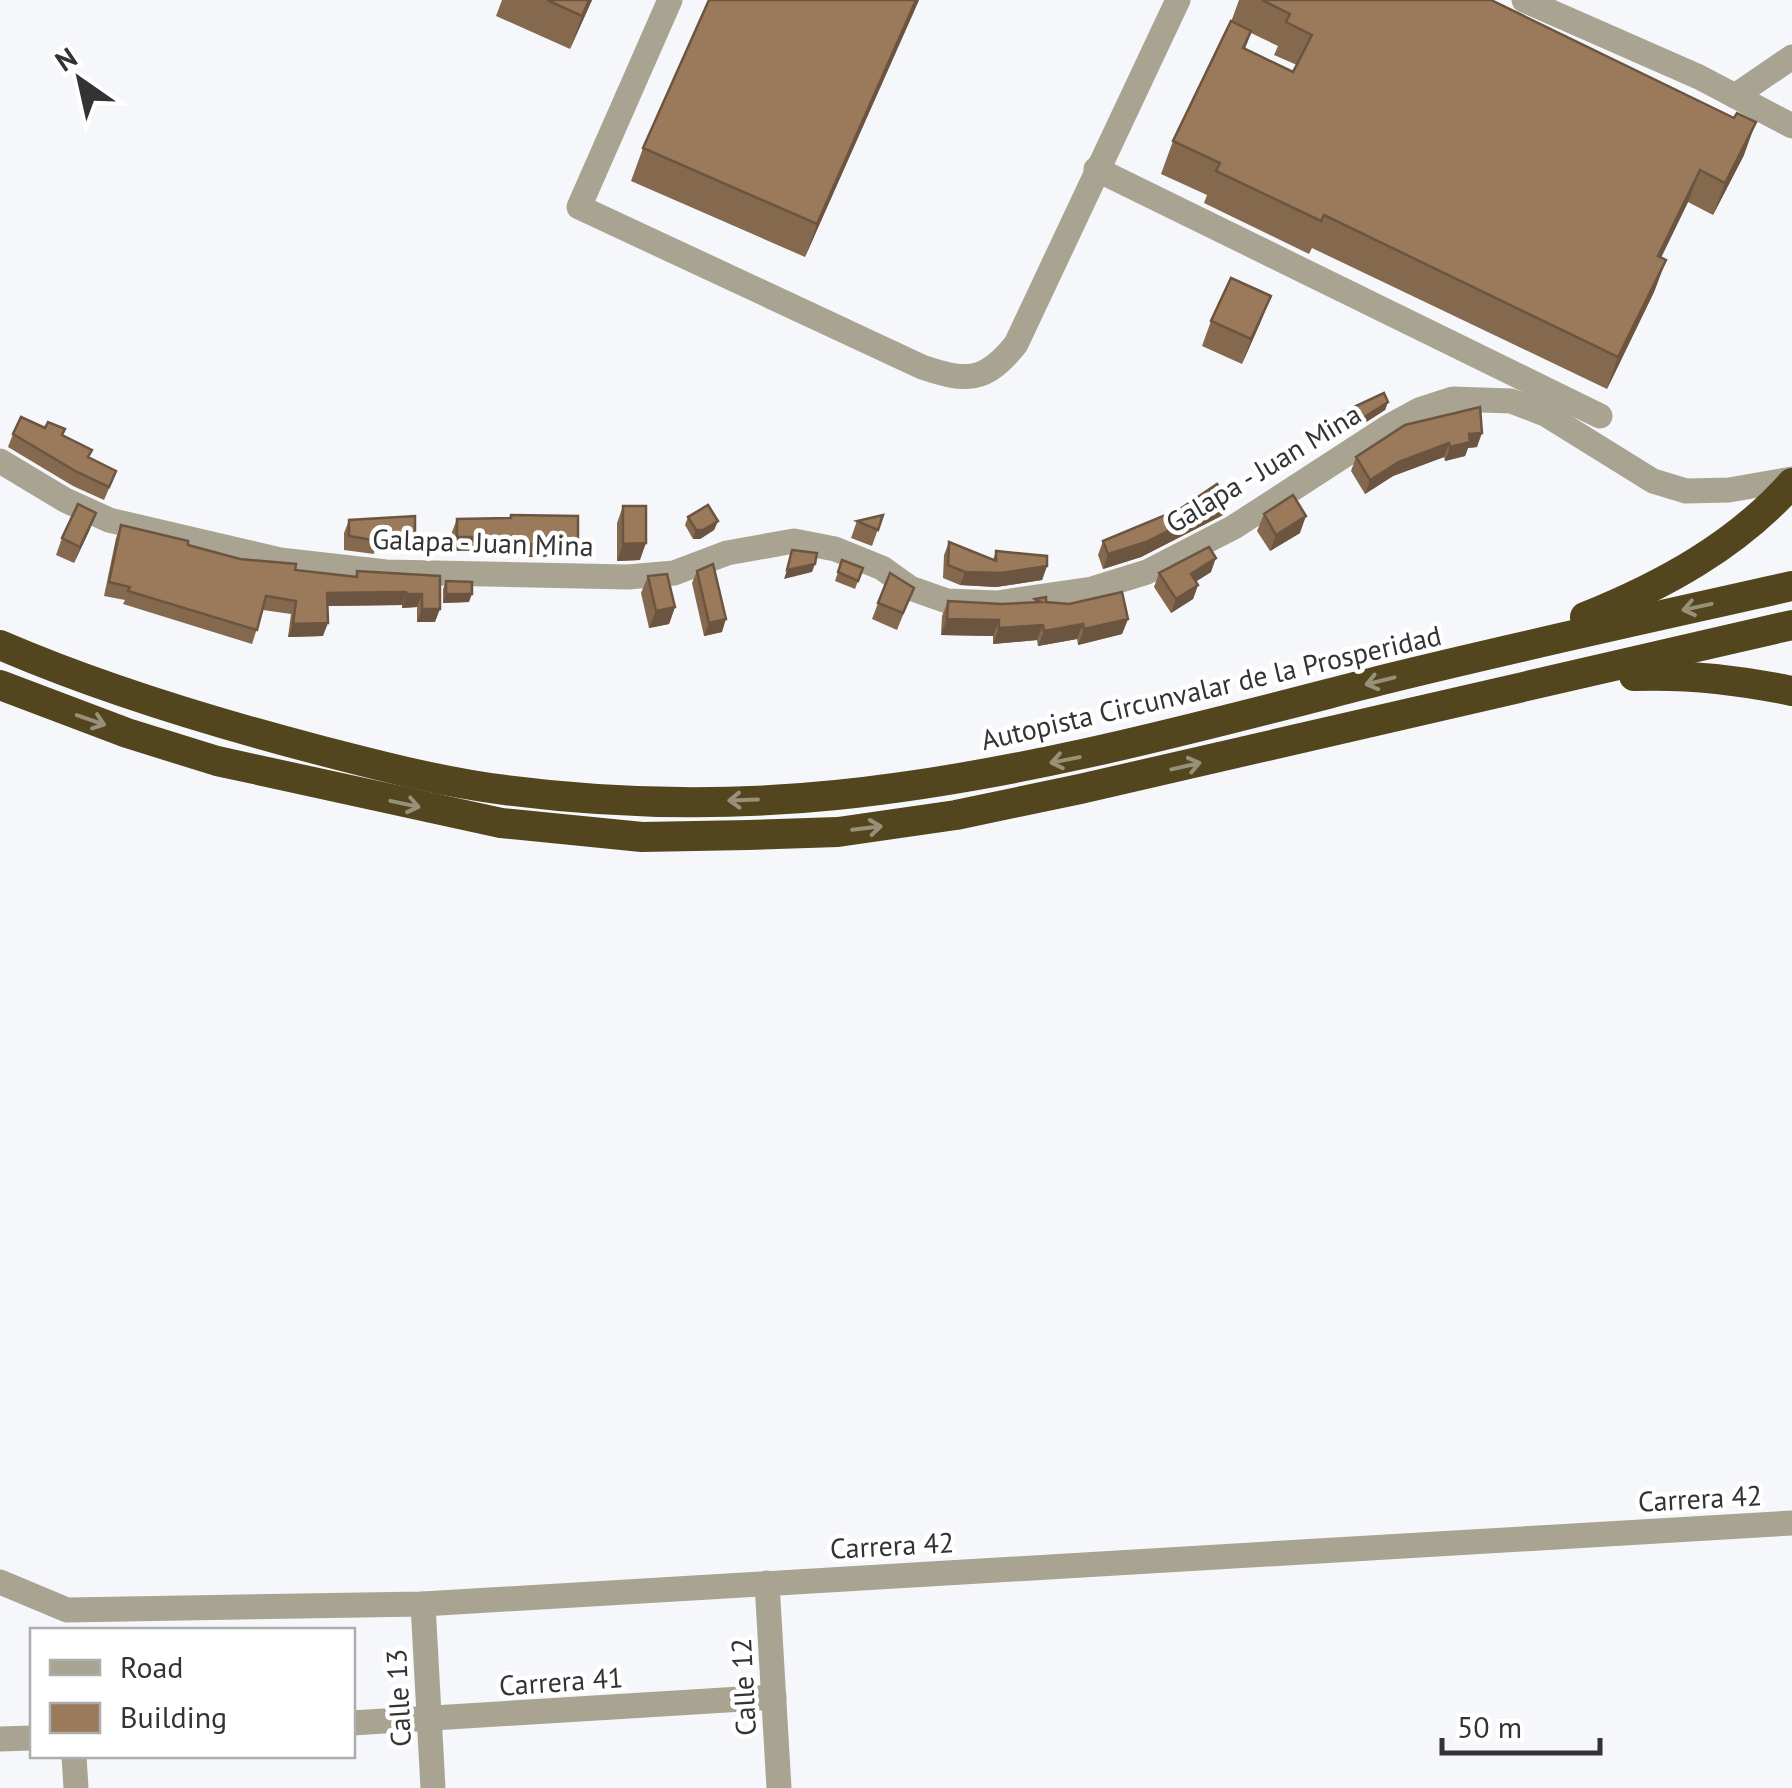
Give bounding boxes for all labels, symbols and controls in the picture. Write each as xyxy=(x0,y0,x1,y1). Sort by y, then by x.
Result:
north arrow xyxy=(30,30,130,130)
text: N xyxy=(48,38,84,79)
street label: Galapa - Juan Mina xyxy=(1159,395,1367,541)
street label: Galapa - Juan Mina xyxy=(372,520,594,564)
one-way arrow xyxy=(1682,599,1714,617)
street label: Autopista Circunvalar de la Prosperidad xyxy=(977,616,1445,758)
one-way arrow xyxy=(1365,672,1396,691)
one-way arrow xyxy=(75,712,106,730)
one-way arrow xyxy=(1050,751,1082,770)
one-way arrow xyxy=(1169,755,1201,774)
one-way arrow xyxy=(727,790,759,809)
one-way arrow xyxy=(388,795,420,814)
one-way arrow xyxy=(850,818,882,837)
street label: Carrera 42 xyxy=(1637,1476,1763,1520)
street label: Carrera 42 xyxy=(829,1523,955,1567)
legend xyxy=(30,1628,355,1758)
street label: Calle 12 xyxy=(722,1637,764,1737)
text: Road xyxy=(120,1647,184,1686)
street label: Calle 13 xyxy=(377,1648,419,1748)
street label: Carrera 41 xyxy=(498,1658,624,1704)
scale bar xyxy=(1442,1693,1600,1755)
text: Building xyxy=(120,1697,227,1736)
text: 50 m xyxy=(1457,1707,1522,1746)

